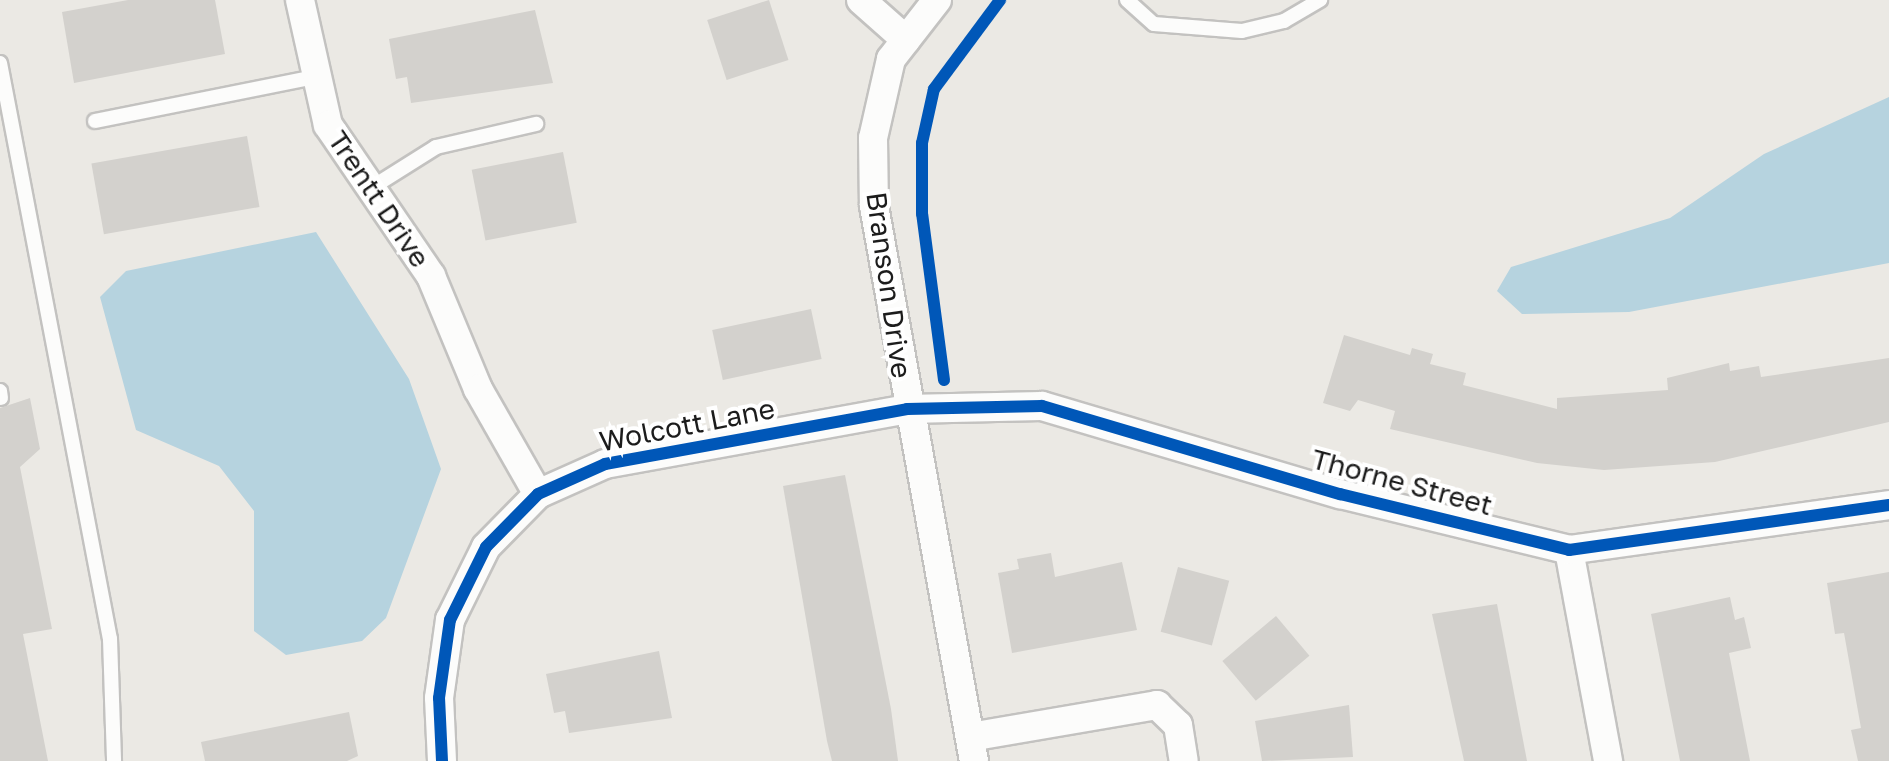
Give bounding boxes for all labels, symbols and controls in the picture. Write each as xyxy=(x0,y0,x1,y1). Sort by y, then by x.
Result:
street label: Trentt Drive xyxy=(321,124,437,274)
street label: Branson Drive xyxy=(859,190,919,380)
street label: Wolcott Lane xyxy=(596,392,778,458)
street label: Thorne Street xyxy=(1308,442,1496,522)

